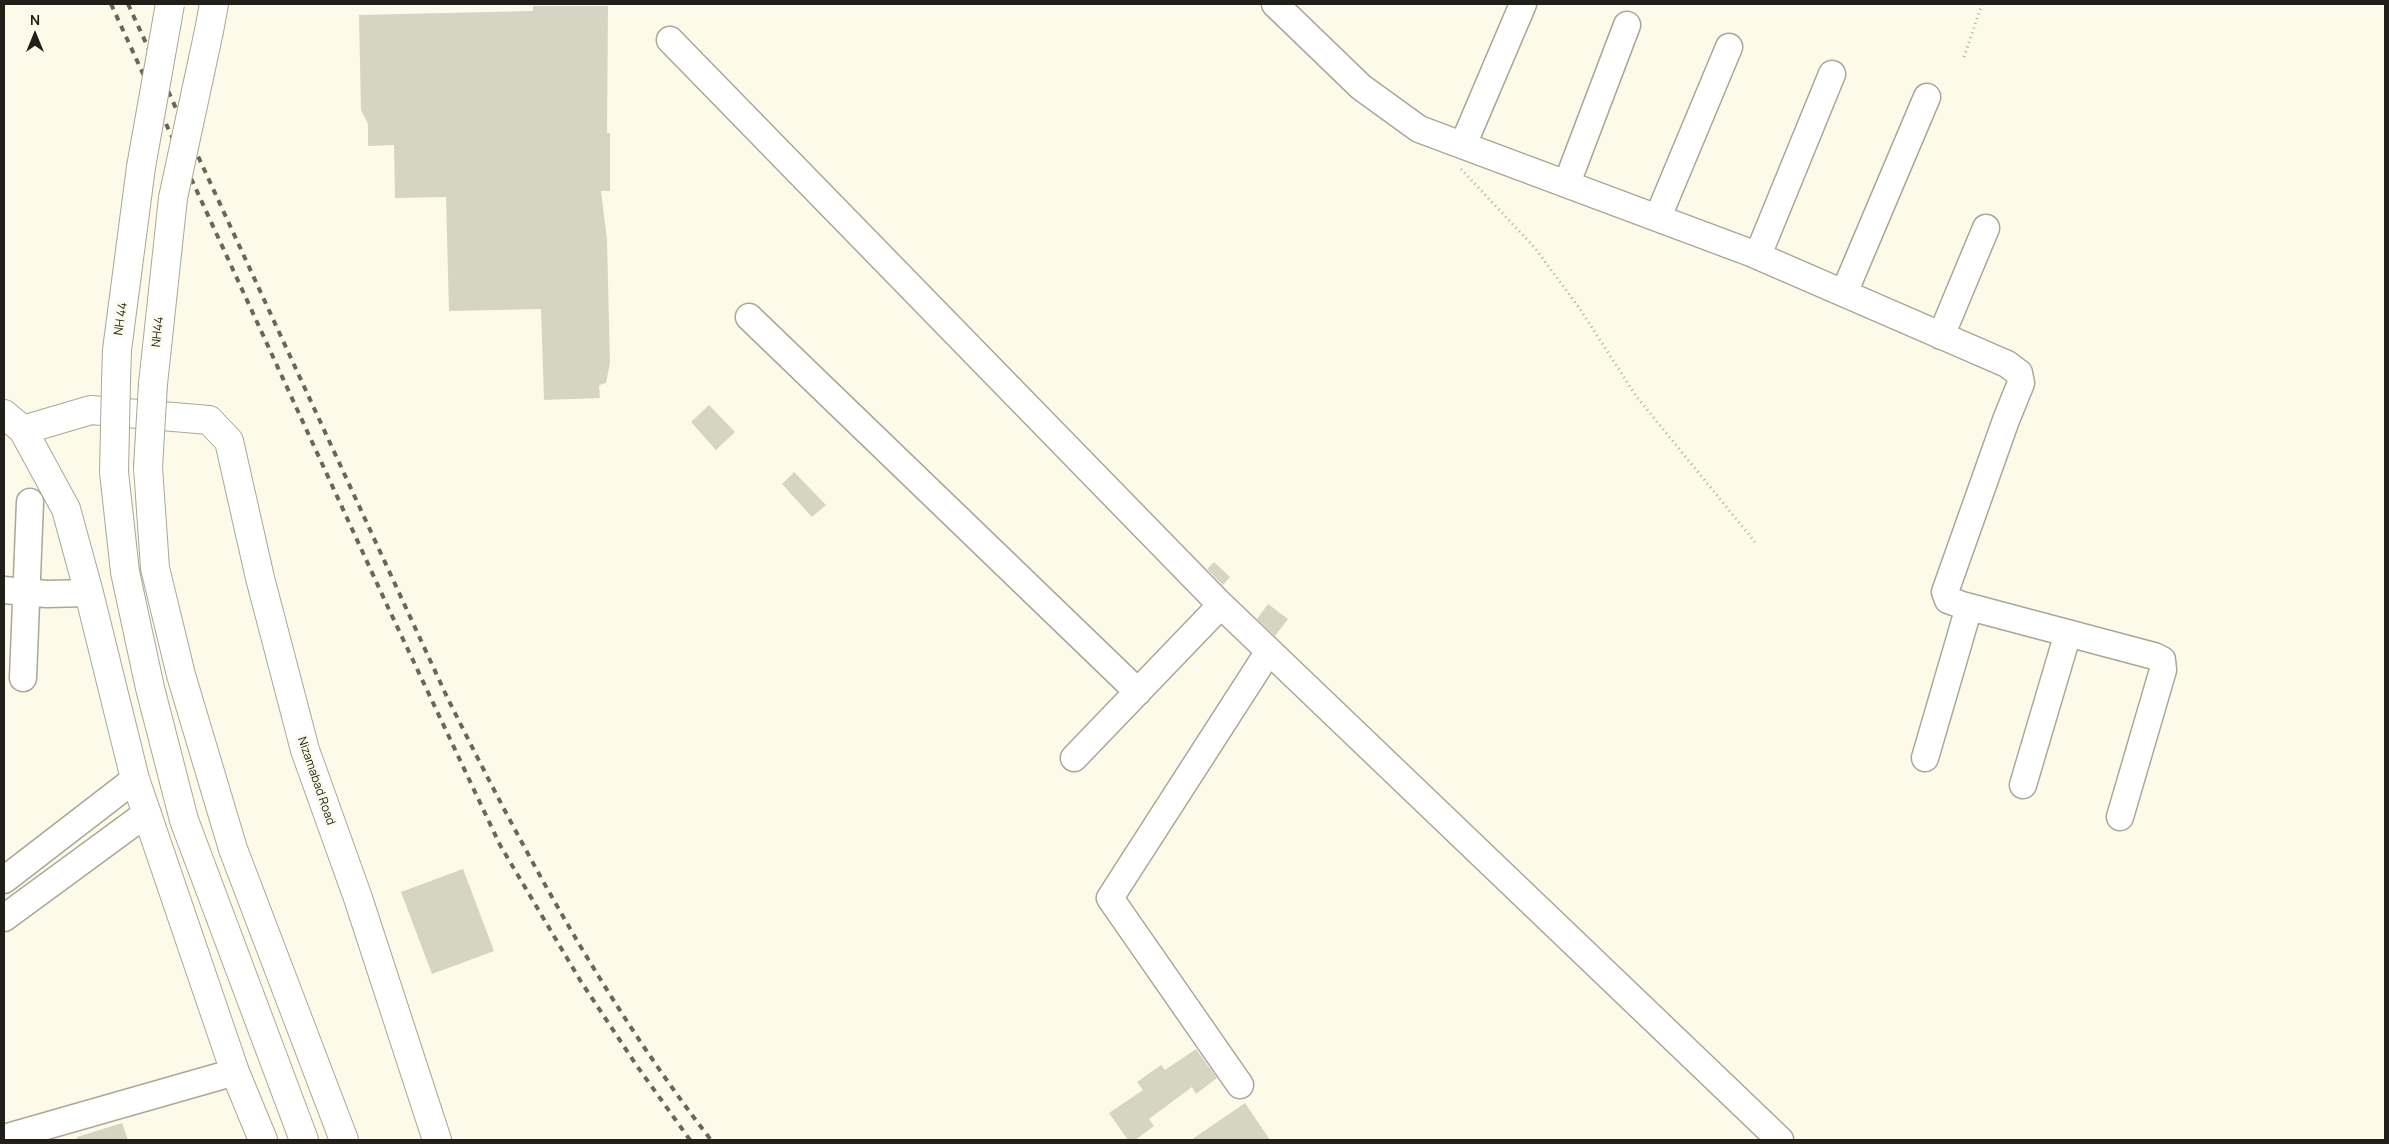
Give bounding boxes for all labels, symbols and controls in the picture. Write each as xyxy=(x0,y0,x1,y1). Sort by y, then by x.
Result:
north arrow xyxy=(10,10,60,60)
text: N xyxy=(30,10,40,29)
street label: NH 44 xyxy=(112,302,130,336)
street label: NH44 xyxy=(149,316,167,348)
street label: Nizamabad Road xyxy=(294,735,338,827)

